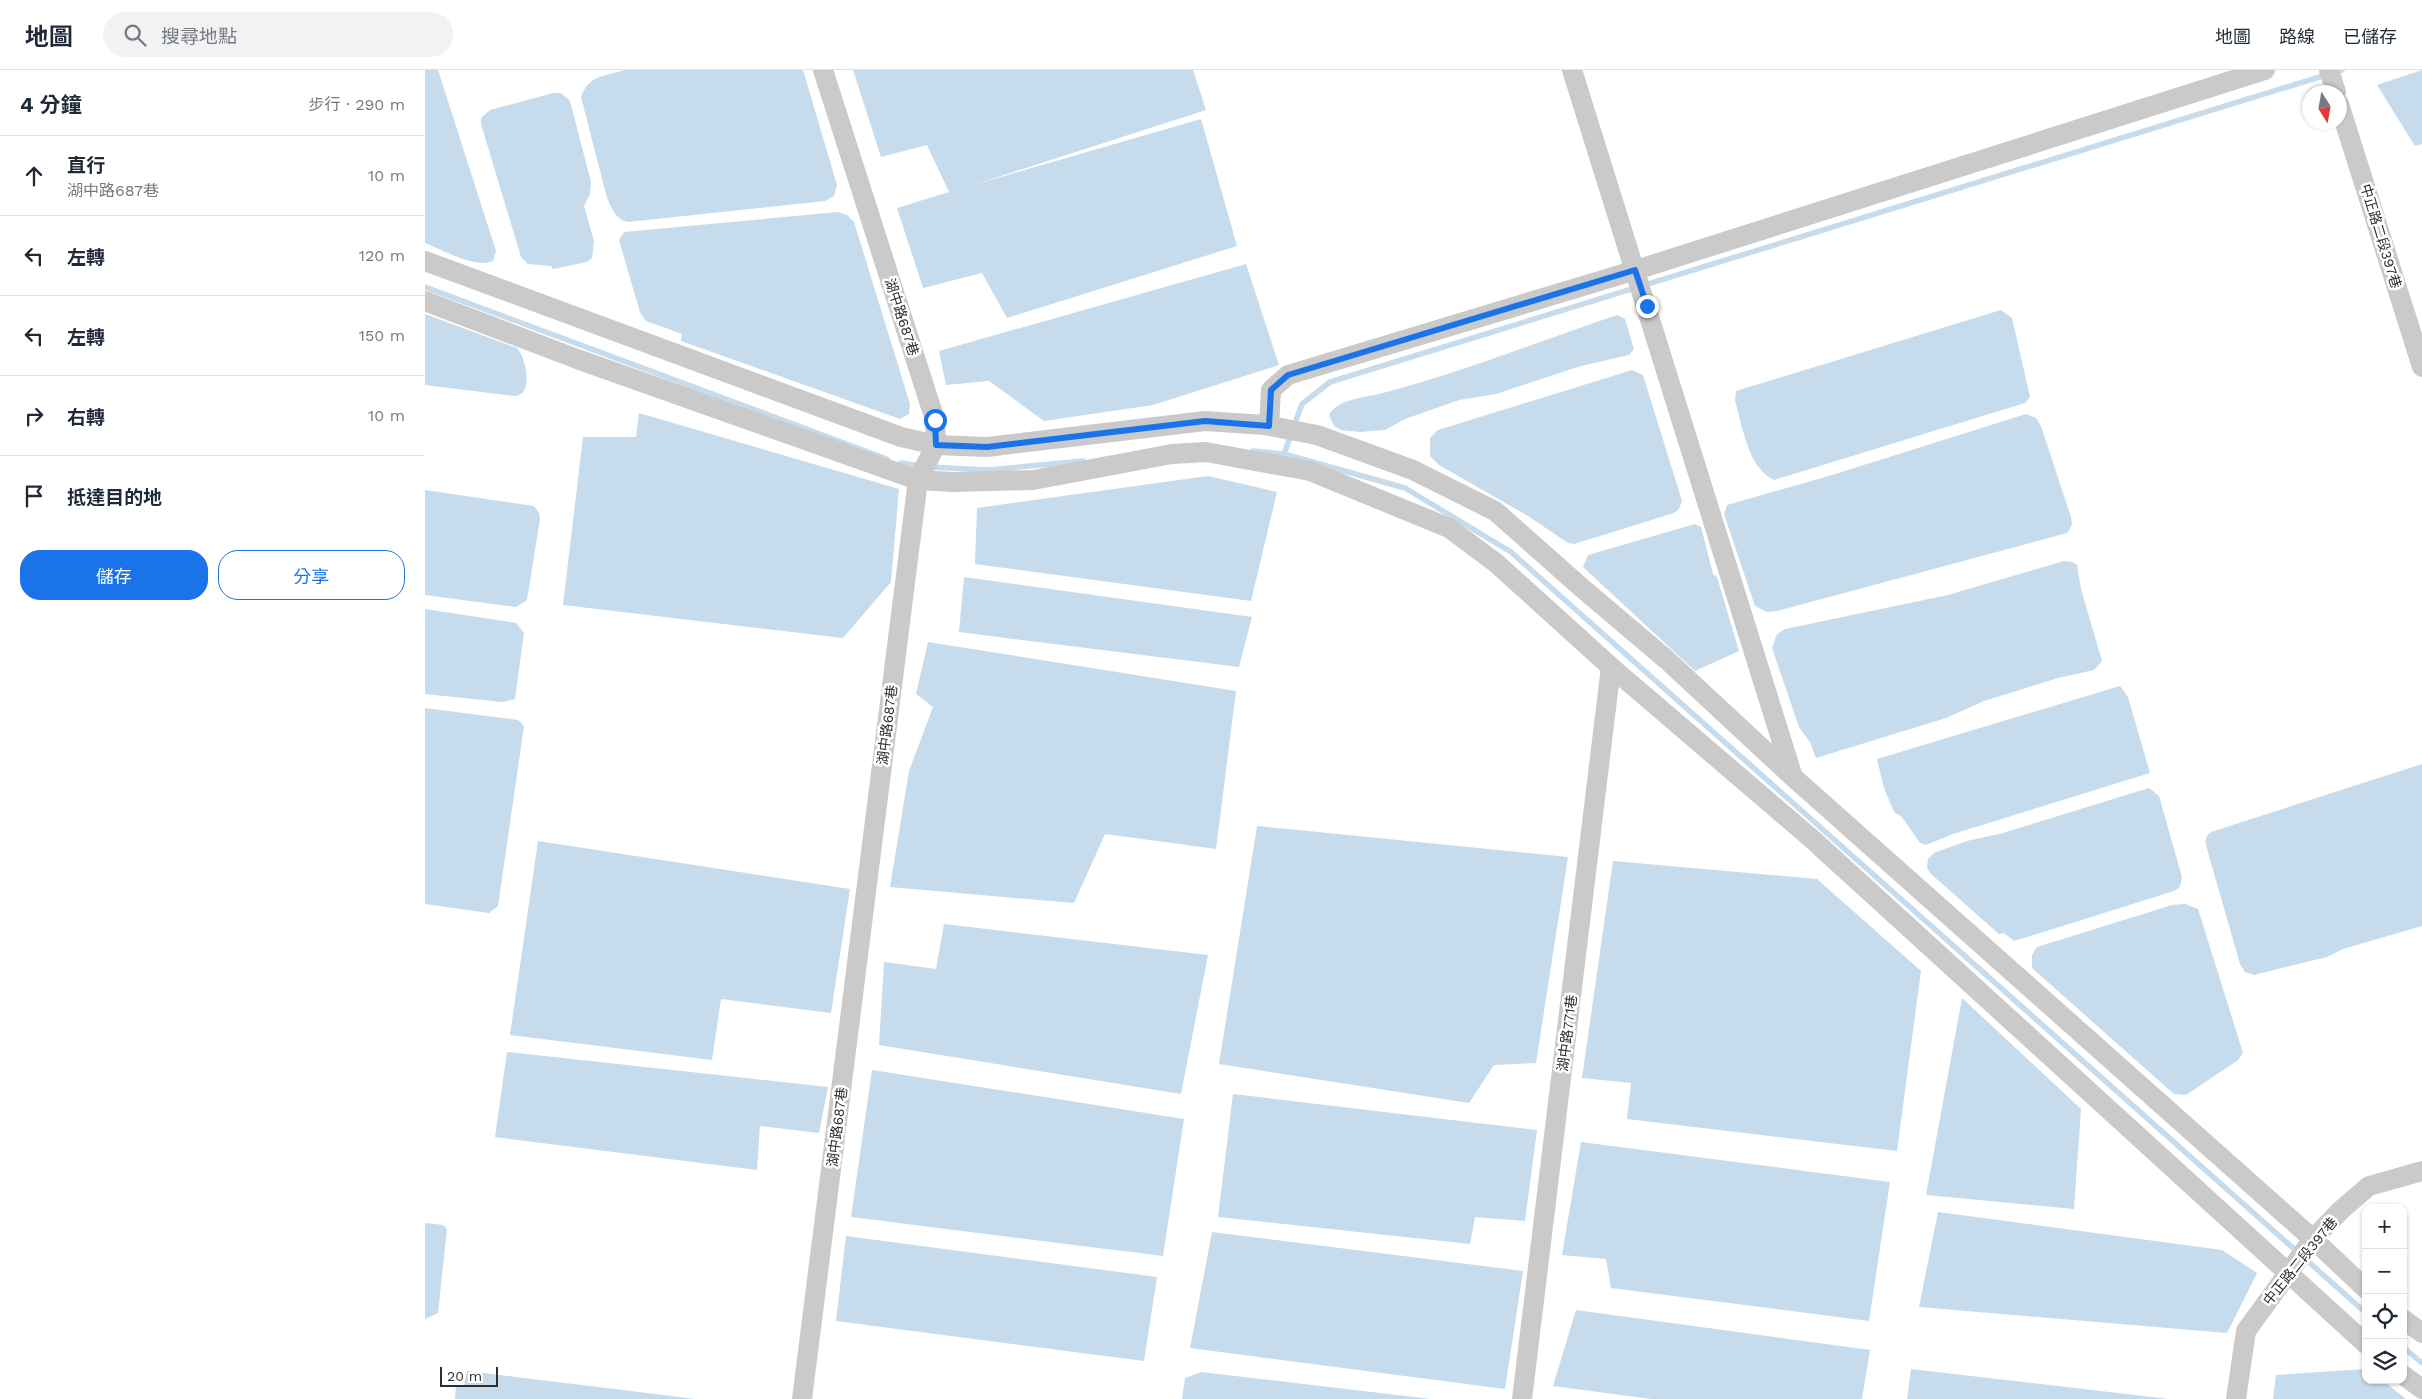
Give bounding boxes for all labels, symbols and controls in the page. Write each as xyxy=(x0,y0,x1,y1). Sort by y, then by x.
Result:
search box xyxy=(103,12,453,57)
icon: search xyxy=(121,21,149,49)
text: 地圖 xyxy=(25,23,73,51)
text: 搜尋地點 xyxy=(161,25,237,48)
text: 地圖 xyxy=(2215,26,2251,47)
text: 路線 xyxy=(2279,26,2315,47)
text: 已儲存 xyxy=(2343,26,2397,47)
north arrow xyxy=(2302,85,2347,130)
text: 4 分鐘 xyxy=(20,92,82,117)
text: 步行 · 290 m xyxy=(309,95,405,114)
text: 直行 xyxy=(67,154,105,177)
icon: ahead xyxy=(20,162,48,190)
text: 10 m xyxy=(368,166,405,185)
text: 湖中路687巷 xyxy=(67,181,159,200)
street label: 中正路二段397巷 xyxy=(2358,182,2404,290)
icon: left xyxy=(20,242,48,270)
text: 左轉 xyxy=(67,246,105,269)
text: 120 m xyxy=(359,246,405,265)
street label: 湖中路687巷 xyxy=(882,276,922,358)
route end xyxy=(1636,295,1659,318)
icon: left xyxy=(20,322,48,350)
text: 左轉 xyxy=(67,326,105,349)
text: 150 m xyxy=(359,326,405,345)
icon: right xyxy=(20,402,48,430)
text: 右轉 xyxy=(67,406,105,429)
text: 10 m xyxy=(368,406,405,425)
route start xyxy=(924,409,947,432)
icon: arrive xyxy=(20,482,48,510)
text: 抵達目的地 xyxy=(67,486,162,509)
button: 儲存 xyxy=(20,550,208,600)
button: 分享 xyxy=(218,550,405,600)
street label: 湖中路687巷 xyxy=(874,684,900,766)
street label: 湖中路771巷 xyxy=(1554,994,1580,1072)
street label: 湖中路687巷 xyxy=(824,1086,850,1168)
map controls xyxy=(2362,1204,2407,1384)
button: + xyxy=(2362,1204,2407,1249)
street label: 中正路二段397巷 xyxy=(2260,1214,2340,1308)
button: − xyxy=(2362,1249,2407,1294)
button: locate xyxy=(2362,1294,2407,1339)
button: layers xyxy=(2362,1339,2407,1384)
scale bar xyxy=(440,1364,497,1387)
text: 20 m xyxy=(447,1368,482,1384)

